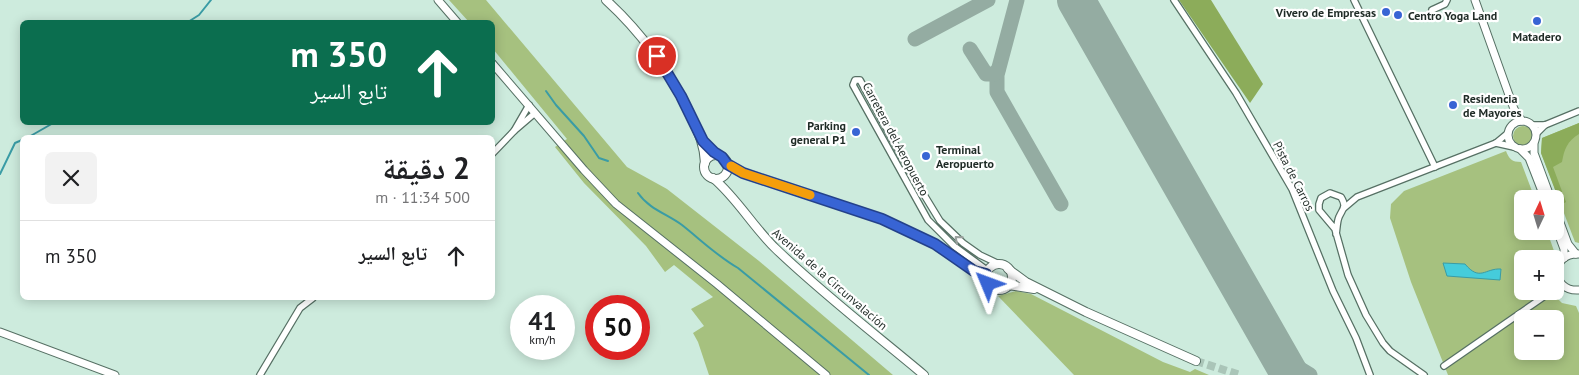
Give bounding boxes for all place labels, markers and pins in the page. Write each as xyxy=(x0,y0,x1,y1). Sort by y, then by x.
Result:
place label: Vivero de Empresas xyxy=(1275,5,1376,20)
marker: Vivero de Empresas xyxy=(1380,6,1392,18)
place label: Centro Yoga Land xyxy=(1408,8,1497,23)
marker: Centro Yoga Land xyxy=(1392,9,1404,21)
marker: Matadero xyxy=(1531,15,1543,27)
place label: Matadero xyxy=(1513,29,1562,44)
pin xyxy=(636,35,678,77)
place label: Residencia de Mayores xyxy=(1463,91,1522,120)
marker: Residencia de Mayores xyxy=(1447,99,1459,111)
place label: Parking general P1 xyxy=(790,118,846,147)
marker: Parking general P1 xyxy=(850,126,862,138)
place label: Terminal Aeropuerto xyxy=(936,142,995,171)
marker: Terminal Aeropuerto xyxy=(920,150,932,162)

